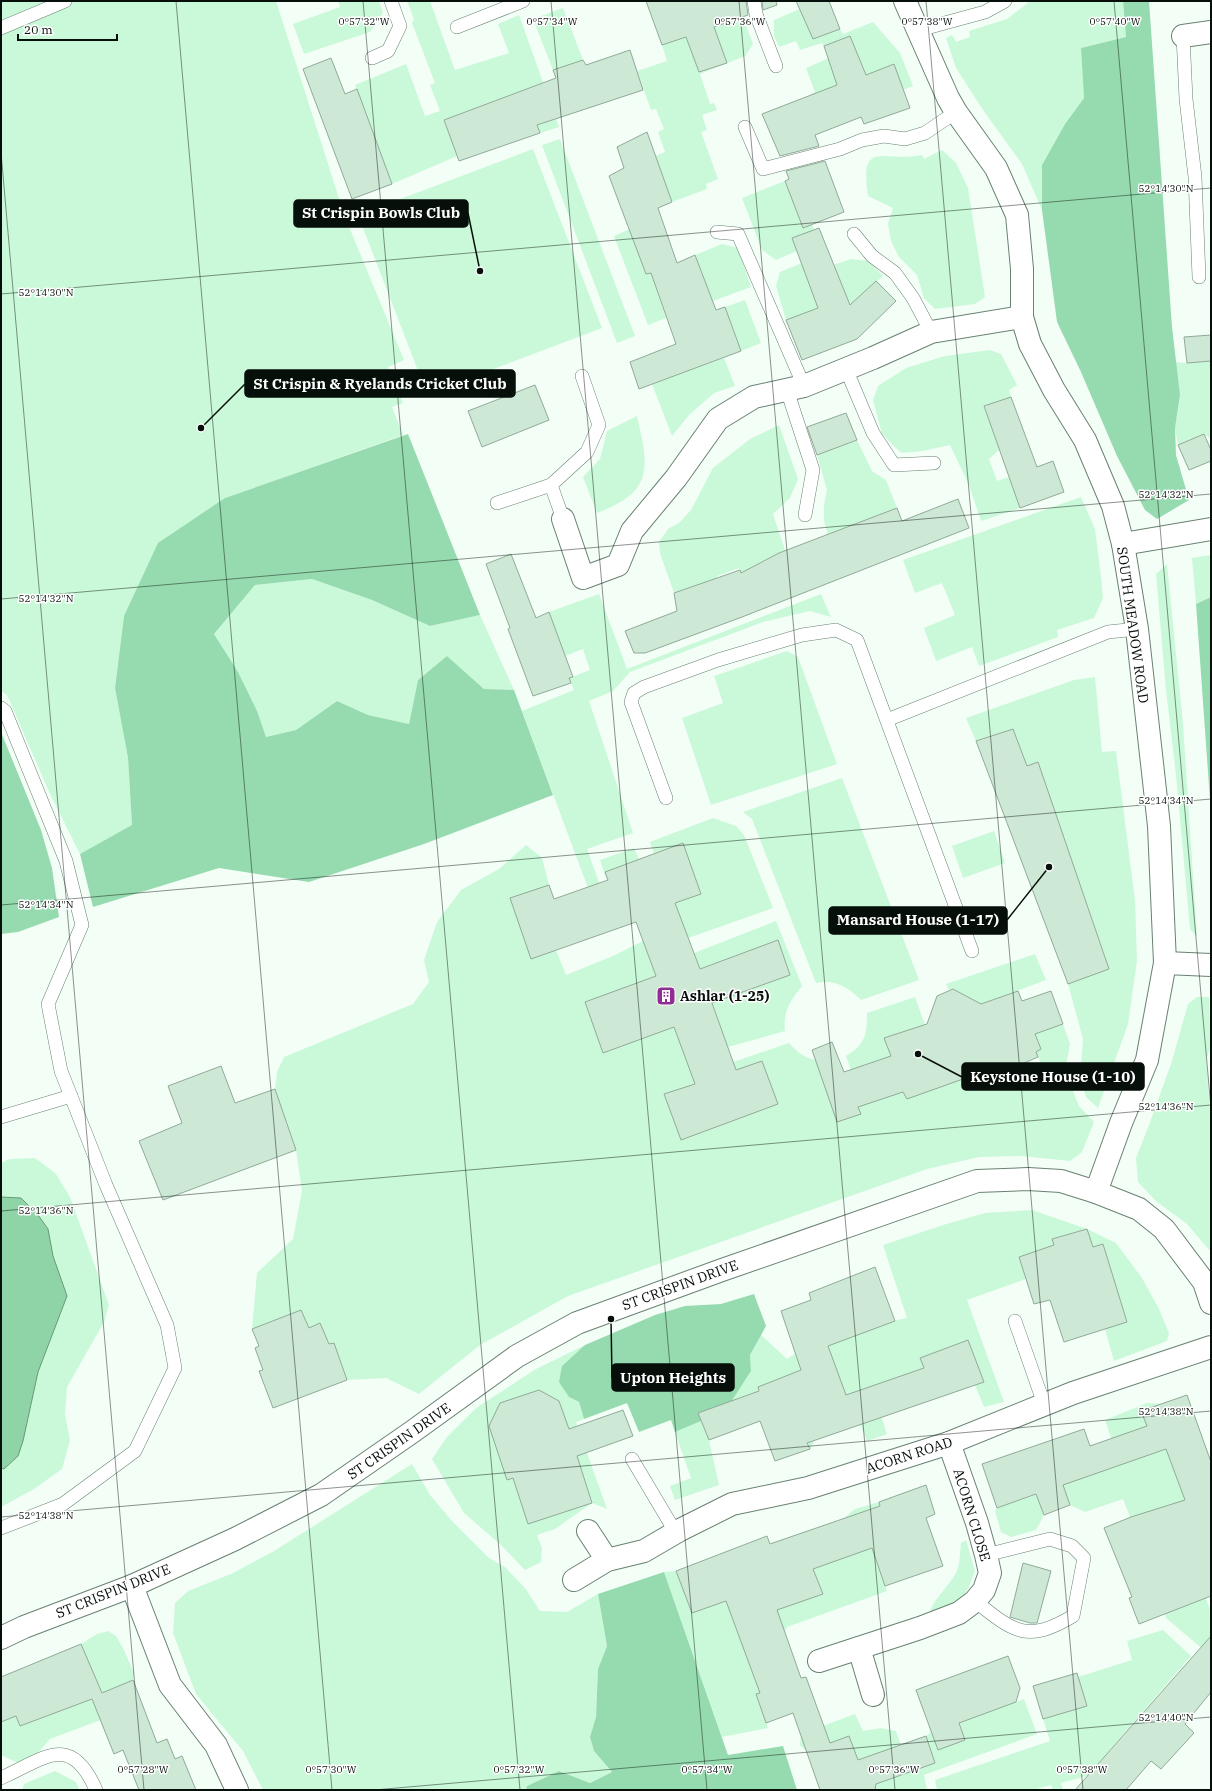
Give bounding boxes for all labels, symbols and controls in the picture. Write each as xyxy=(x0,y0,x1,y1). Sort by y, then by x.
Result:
text: 0°57'32"W xyxy=(338,15,390,28)
text: 0°57'34"W xyxy=(526,15,578,28)
text: 0°57'36"W xyxy=(714,15,766,28)
text: 0°57'38"W xyxy=(901,15,953,28)
text: 0°57'40"W xyxy=(1089,15,1141,28)
scale bar xyxy=(18,16,117,42)
text: 20 m xyxy=(24,22,53,37)
text: 52°14'30"N xyxy=(1139,182,1194,195)
callout: St Crispin Bowls Club xyxy=(294,200,468,227)
text: St Crispin Bowls Club xyxy=(302,203,460,222)
text: 52°14'30"N xyxy=(19,286,74,299)
callout: St Crispin & Ryelands Cricket Club xyxy=(245,370,515,397)
text: St Crispin & Ryelands Cricket Club xyxy=(253,374,507,393)
text: 52°14'32"N xyxy=(1139,488,1194,501)
street label: SOUTH MEADOW ROAD xyxy=(1113,546,1153,704)
text: 52°14'32"N xyxy=(19,592,74,605)
text: 52°14'34"N xyxy=(1139,794,1194,807)
text: 52°14'34"N xyxy=(19,898,74,911)
callout: Mansard House (1-17) xyxy=(829,907,1007,934)
text: Mansard House (1-17) xyxy=(837,910,999,929)
building icon: Ashlar (1-25) xyxy=(655,985,677,1007)
place label: Ashlar (1-25) xyxy=(680,987,769,1005)
callout: Keystone House (1-10) xyxy=(962,1063,1144,1090)
text: Keystone House (1-10) xyxy=(970,1067,1136,1086)
text: 52°14'36"N xyxy=(1139,1100,1194,1113)
text: 52°14'36"N xyxy=(19,1204,74,1217)
street label: ST CRISPIN DRIVE xyxy=(620,1256,740,1314)
callout: Upton Heights xyxy=(612,1364,734,1391)
text: Upton Heights xyxy=(620,1368,726,1387)
street label: ST CRISPIN DRIVE xyxy=(344,1399,454,1483)
text: 52°14'38"N xyxy=(1139,1405,1194,1418)
street label: ACORN ROAD xyxy=(863,1432,955,1477)
street label: ACORN CLOSE xyxy=(949,1466,995,1564)
text: 52°14'38"N xyxy=(19,1509,74,1522)
street label: ST CRISPIN DRIVE xyxy=(53,1560,173,1622)
text: 52°14'40"N xyxy=(1139,1711,1194,1724)
text: 0°57'28"W xyxy=(117,1763,169,1776)
text: 0°57'30"W xyxy=(305,1763,357,1776)
text: 0°57'32"W xyxy=(493,1763,545,1776)
text: 0°57'34"W xyxy=(681,1763,733,1776)
text: 0°57'36"W xyxy=(868,1763,920,1776)
text: 0°57'38"W xyxy=(1056,1763,1108,1776)

